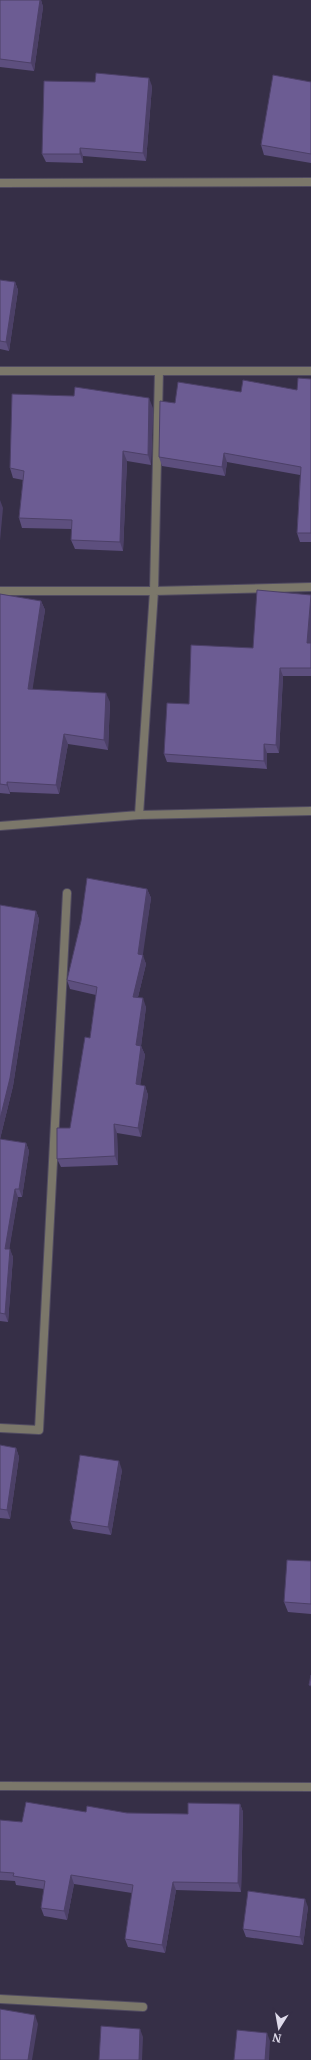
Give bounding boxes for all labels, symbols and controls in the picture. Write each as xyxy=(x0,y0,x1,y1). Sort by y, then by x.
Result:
north arrow xyxy=(259,2008,299,2048)
text: N xyxy=(271,2030,283,2046)

